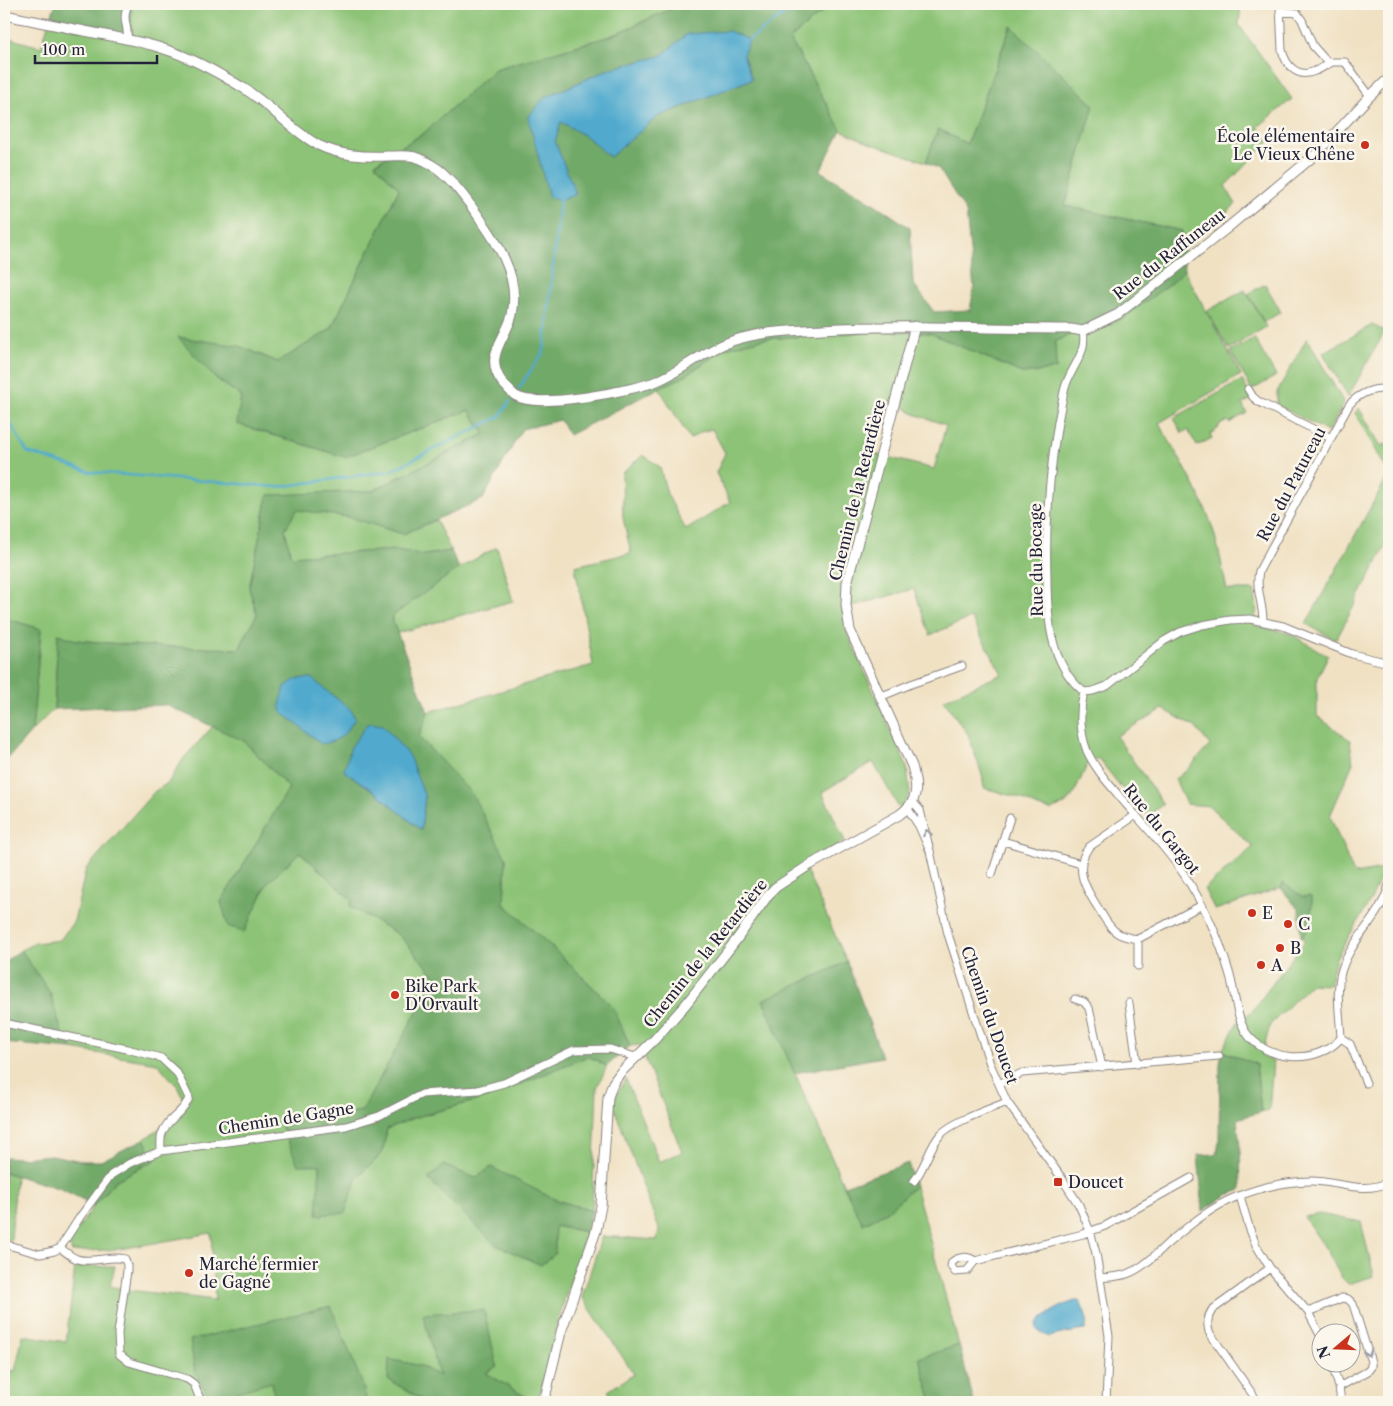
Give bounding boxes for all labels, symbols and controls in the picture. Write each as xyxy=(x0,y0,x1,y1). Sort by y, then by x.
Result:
scale bar xyxy=(35,32,158,64)
text: 100 m xyxy=(42,40,85,59)
place label: École élémentaire Le Vieux Chêne xyxy=(1217,126,1355,164)
marker: École élémentaire Le Vieux Chêne xyxy=(1359,139,1371,151)
street label: Rue du Raffuneau xyxy=(1109,204,1229,304)
street label: Chemin de la Retardière xyxy=(825,397,889,583)
street label: Rue du Patureau xyxy=(1252,423,1330,545)
street label: Rue du Bocage xyxy=(1025,503,1047,617)
street label: Rue du Gargot xyxy=(1119,780,1205,878)
one-way arrow xyxy=(922,829,932,837)
street label: Chemin de la Retardière xyxy=(639,874,771,1032)
place label: E xyxy=(1262,903,1273,923)
marker: E xyxy=(1246,907,1258,919)
place label: C xyxy=(1298,914,1310,934)
marker: C xyxy=(1282,918,1294,930)
place label: B xyxy=(1290,938,1301,958)
marker: B xyxy=(1274,942,1286,954)
street label: Chemin du Doucet xyxy=(957,943,1023,1087)
place label: A xyxy=(1270,955,1284,975)
marker: A xyxy=(1255,959,1267,971)
place label: Bike Park D'Orvault xyxy=(405,976,479,1014)
marker: Bike Park D'Orvault xyxy=(389,989,401,1001)
street label: Chemin de Gagne xyxy=(217,1097,355,1139)
place label: Doucet xyxy=(1068,1172,1124,1192)
marker: Doucet xyxy=(1052,1176,1064,1188)
place label: Marché fermier de Gagné xyxy=(199,1254,319,1292)
marker: Marché fermier de Gagné xyxy=(183,1267,195,1279)
north arrow xyxy=(1310,1324,1360,1374)
text: N xyxy=(1313,1344,1334,1361)
one-way arrow xyxy=(1363,1348,1373,1357)

